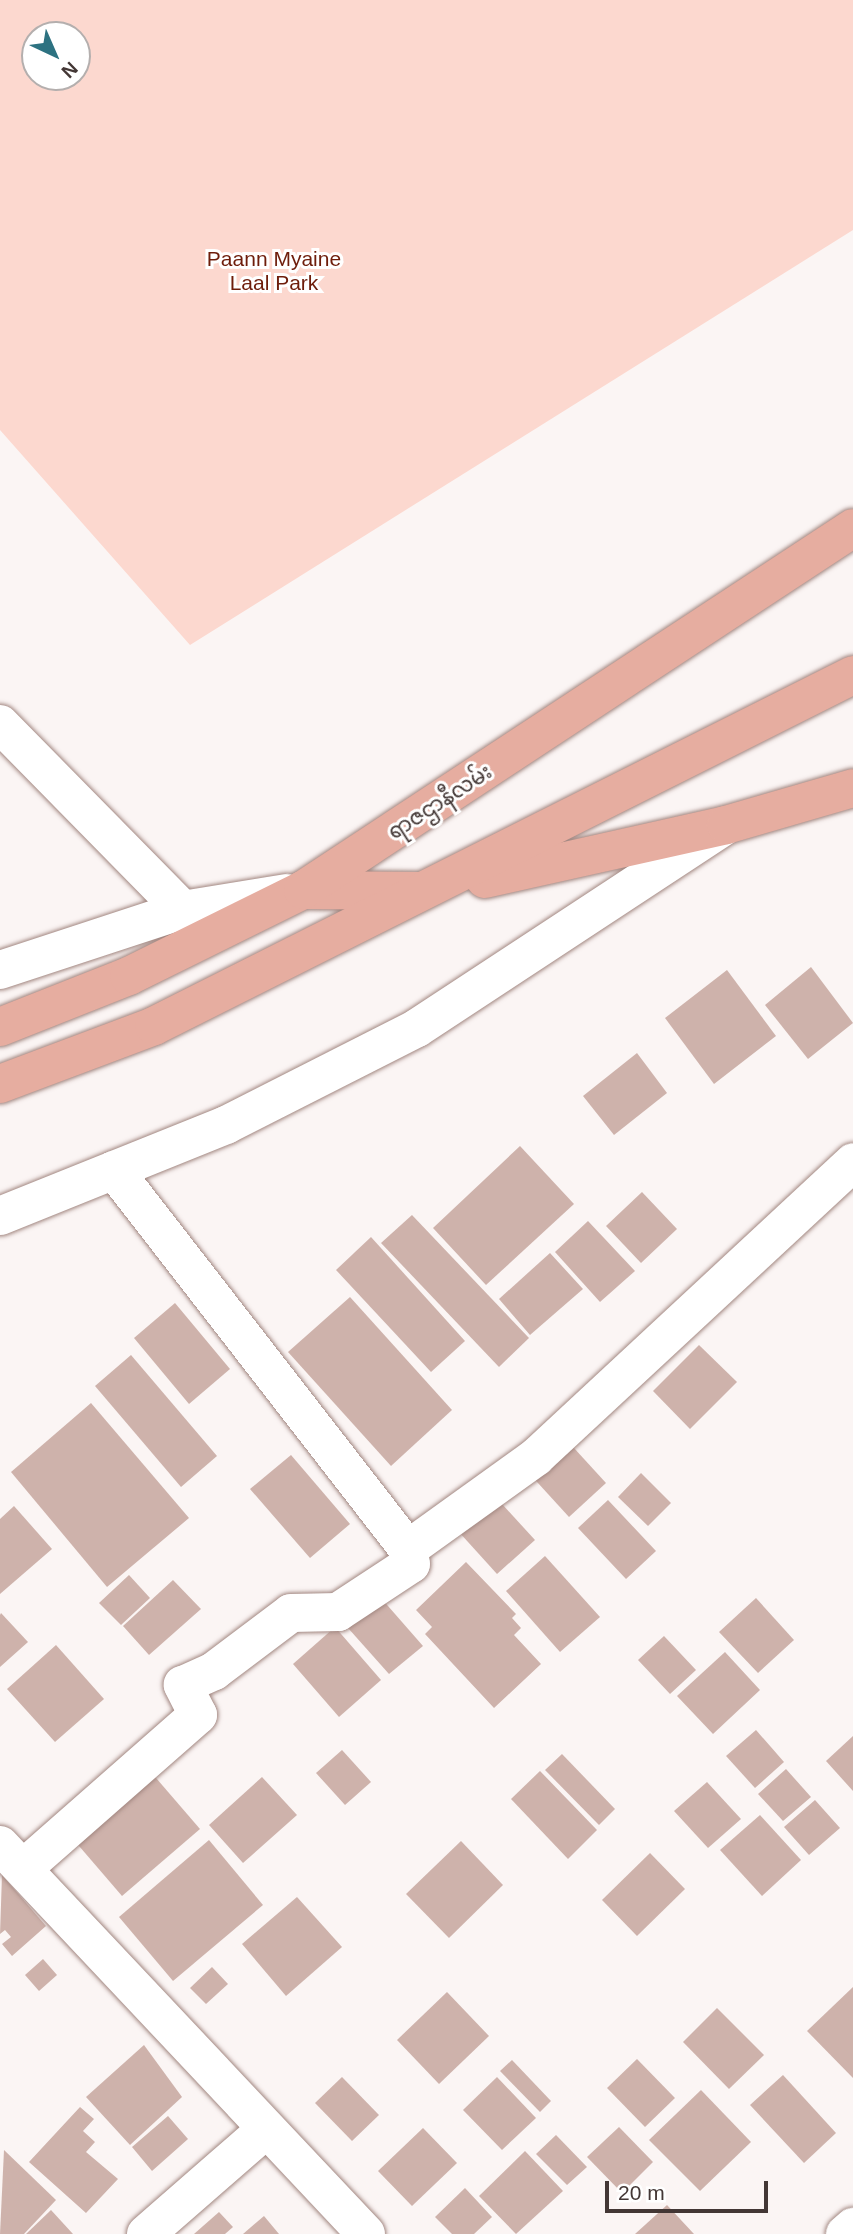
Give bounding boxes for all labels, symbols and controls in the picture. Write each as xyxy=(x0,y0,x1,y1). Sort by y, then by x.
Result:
north arrow xyxy=(21,21,91,91)
text: N xyxy=(57,58,82,82)
park label: Paann Myaine Laal Park xyxy=(207,246,341,296)
street label: ရာဇဌာနီလမ်း xyxy=(383,759,497,845)
scale bar xyxy=(608,2168,771,2212)
text: 20 m xyxy=(618,2181,665,2204)

